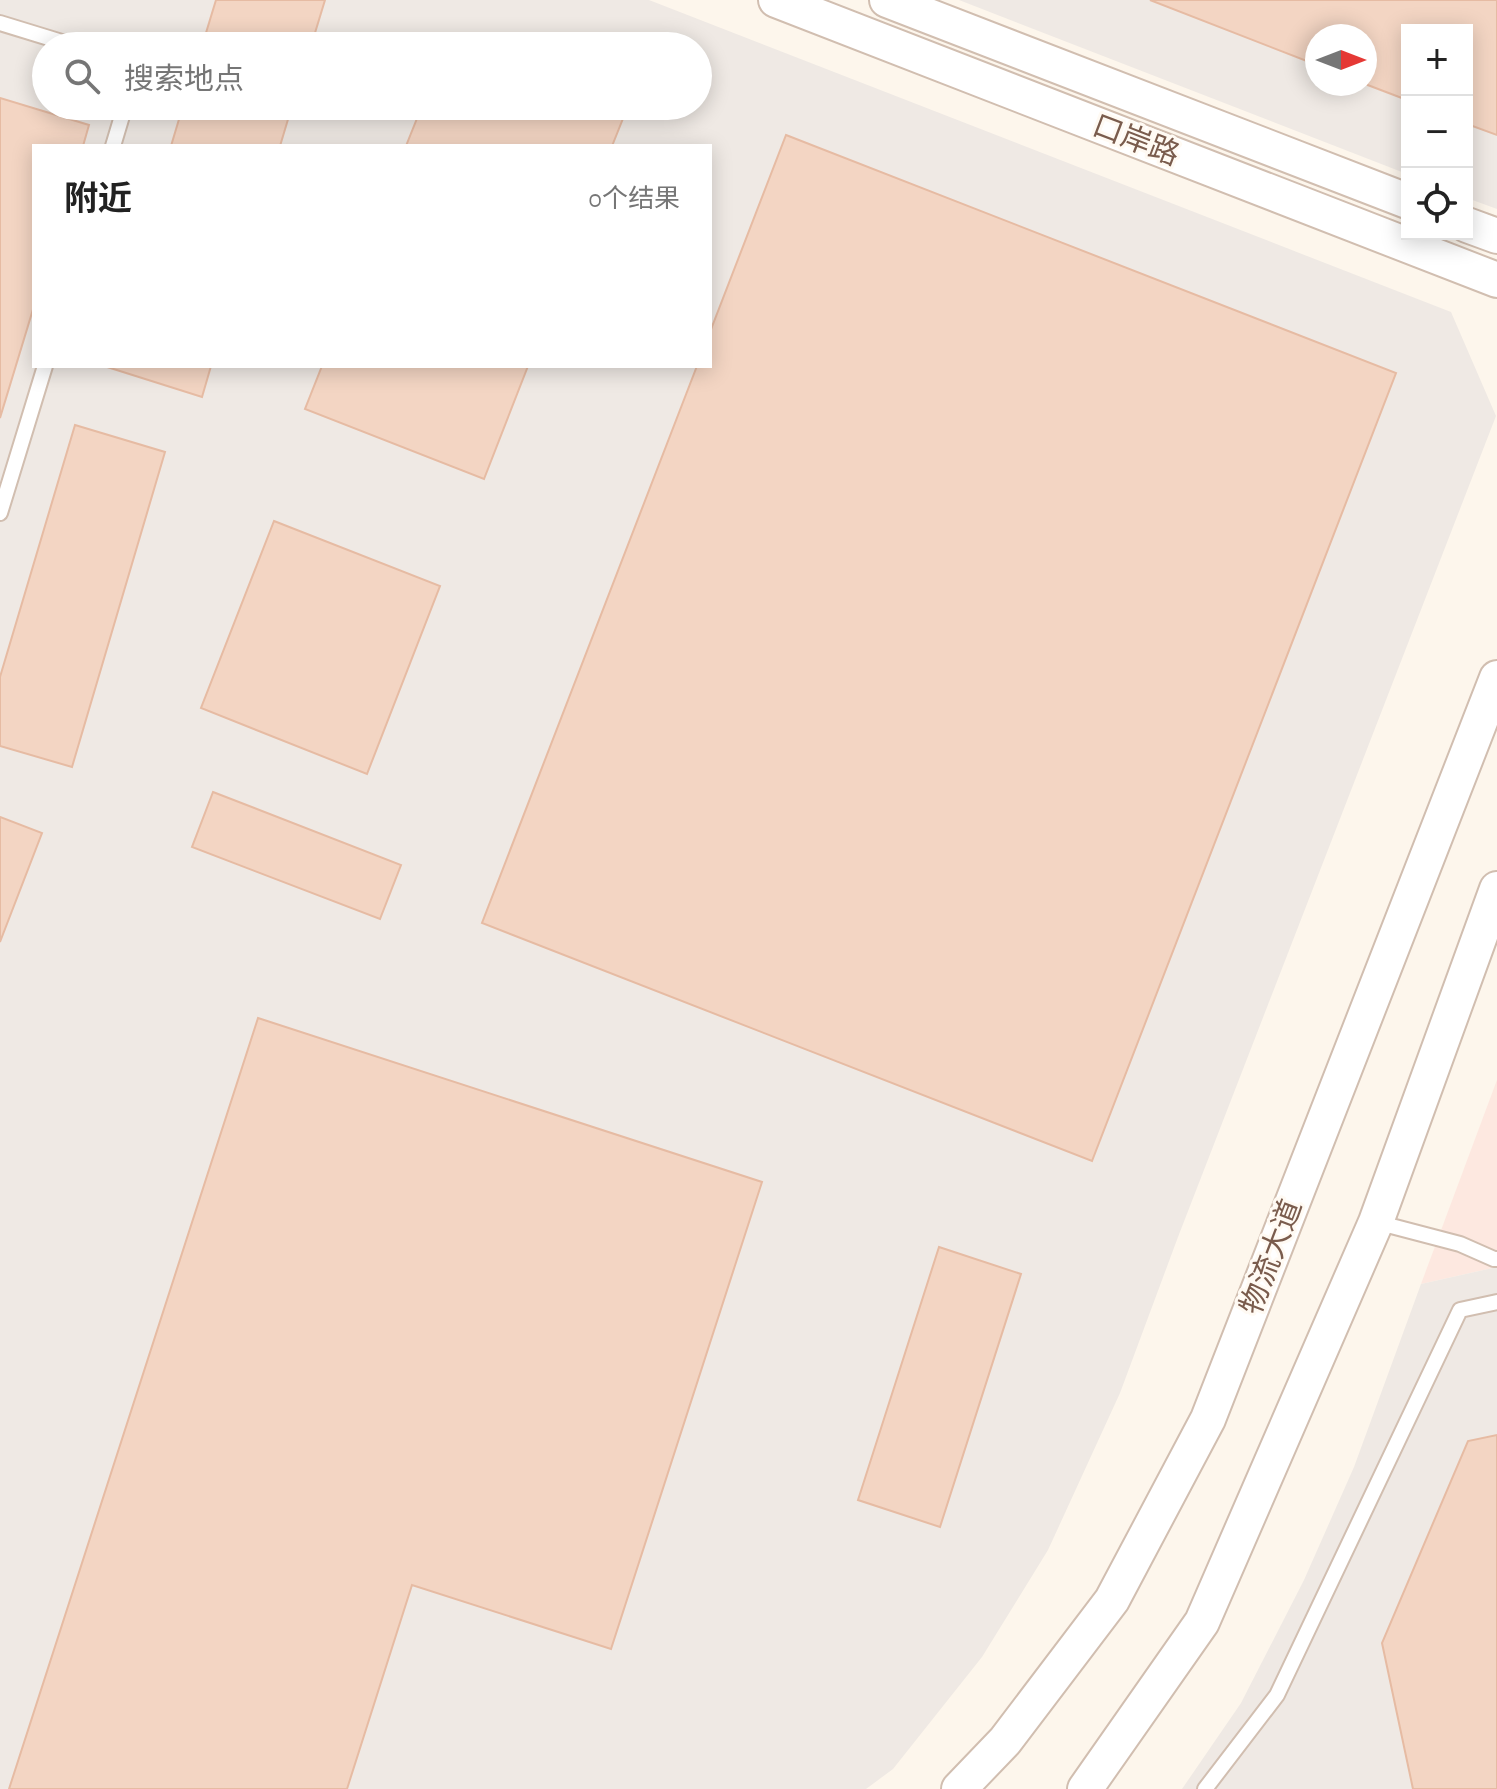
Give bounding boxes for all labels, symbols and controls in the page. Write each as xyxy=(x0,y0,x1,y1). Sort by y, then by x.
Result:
north arrow xyxy=(1305,24,1377,96)
map controls xyxy=(1401,24,1473,240)
button: + xyxy=(1401,24,1473,96)
search box xyxy=(32,32,712,120)
icon: search xyxy=(60,54,104,98)
text: 搜索地点 xyxy=(124,65,244,95)
button: − xyxy=(1401,96,1473,168)
street label: 口岸路 xyxy=(1088,109,1184,171)
button: locate xyxy=(1401,168,1473,240)
text: 附近 xyxy=(64,183,132,217)
text: 0个结果 xyxy=(588,186,680,212)
street label: 物流大道 xyxy=(1235,1195,1307,1319)

